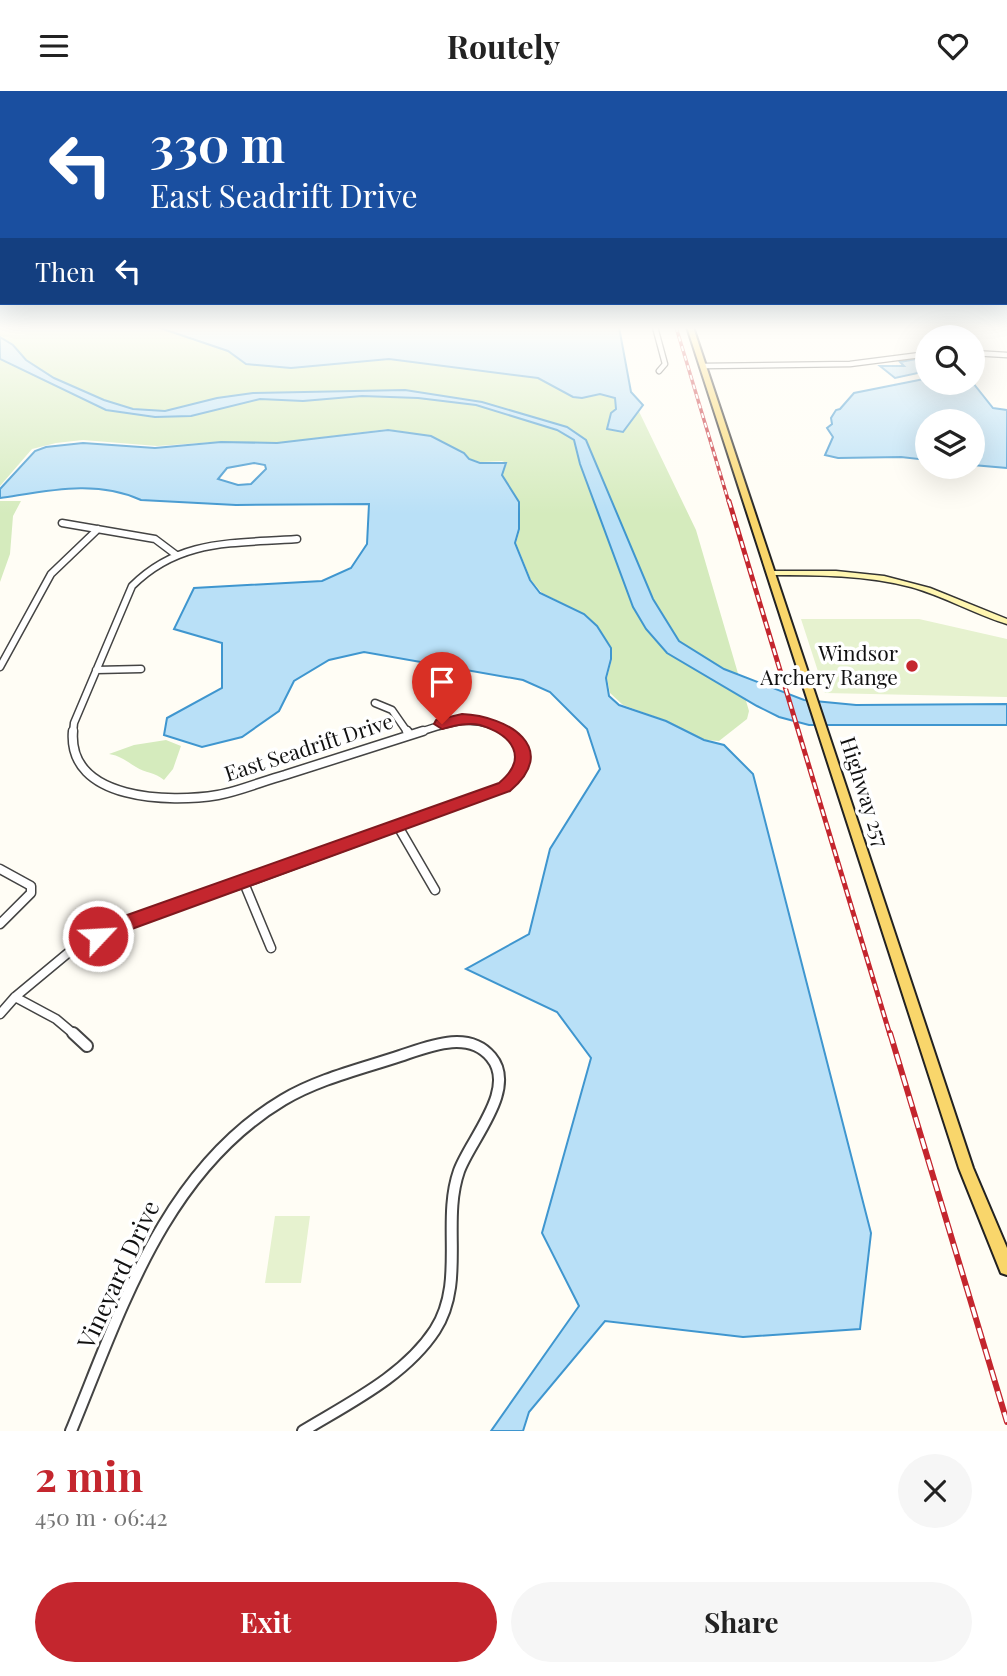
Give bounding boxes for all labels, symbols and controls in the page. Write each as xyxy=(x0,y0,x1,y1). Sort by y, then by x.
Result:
text: Routely xyxy=(447,24,560,67)
icon: menu xyxy=(35,27,73,65)
icon: heart xyxy=(934,27,972,65)
text: 330 m xyxy=(150,110,285,175)
icon: left xyxy=(35,119,126,210)
text: East Seadrift Drive xyxy=(150,173,418,216)
icon: left xyxy=(109,252,147,290)
text: Then xyxy=(35,254,95,289)
map controls xyxy=(915,325,985,479)
button: search xyxy=(915,325,985,395)
button: layers xyxy=(915,409,985,479)
place label: Windsor Archery Range xyxy=(759,638,899,690)
pin xyxy=(412,652,472,724)
marker: Windsor Archery Range xyxy=(904,658,920,674)
icon: arrive xyxy=(423,663,461,701)
street label: East Seadrift Drive xyxy=(220,706,396,787)
street label: Highway 257 xyxy=(835,733,897,850)
position arrow xyxy=(61,899,135,973)
street label: Vineyard Drive xyxy=(68,1195,166,1355)
text: 2 min xyxy=(35,1447,143,1503)
button: close xyxy=(898,1454,972,1528)
text: 450 m · 06:42 xyxy=(35,1501,168,1532)
button: Exit xyxy=(35,1582,497,1662)
button: Share xyxy=(511,1582,972,1662)

